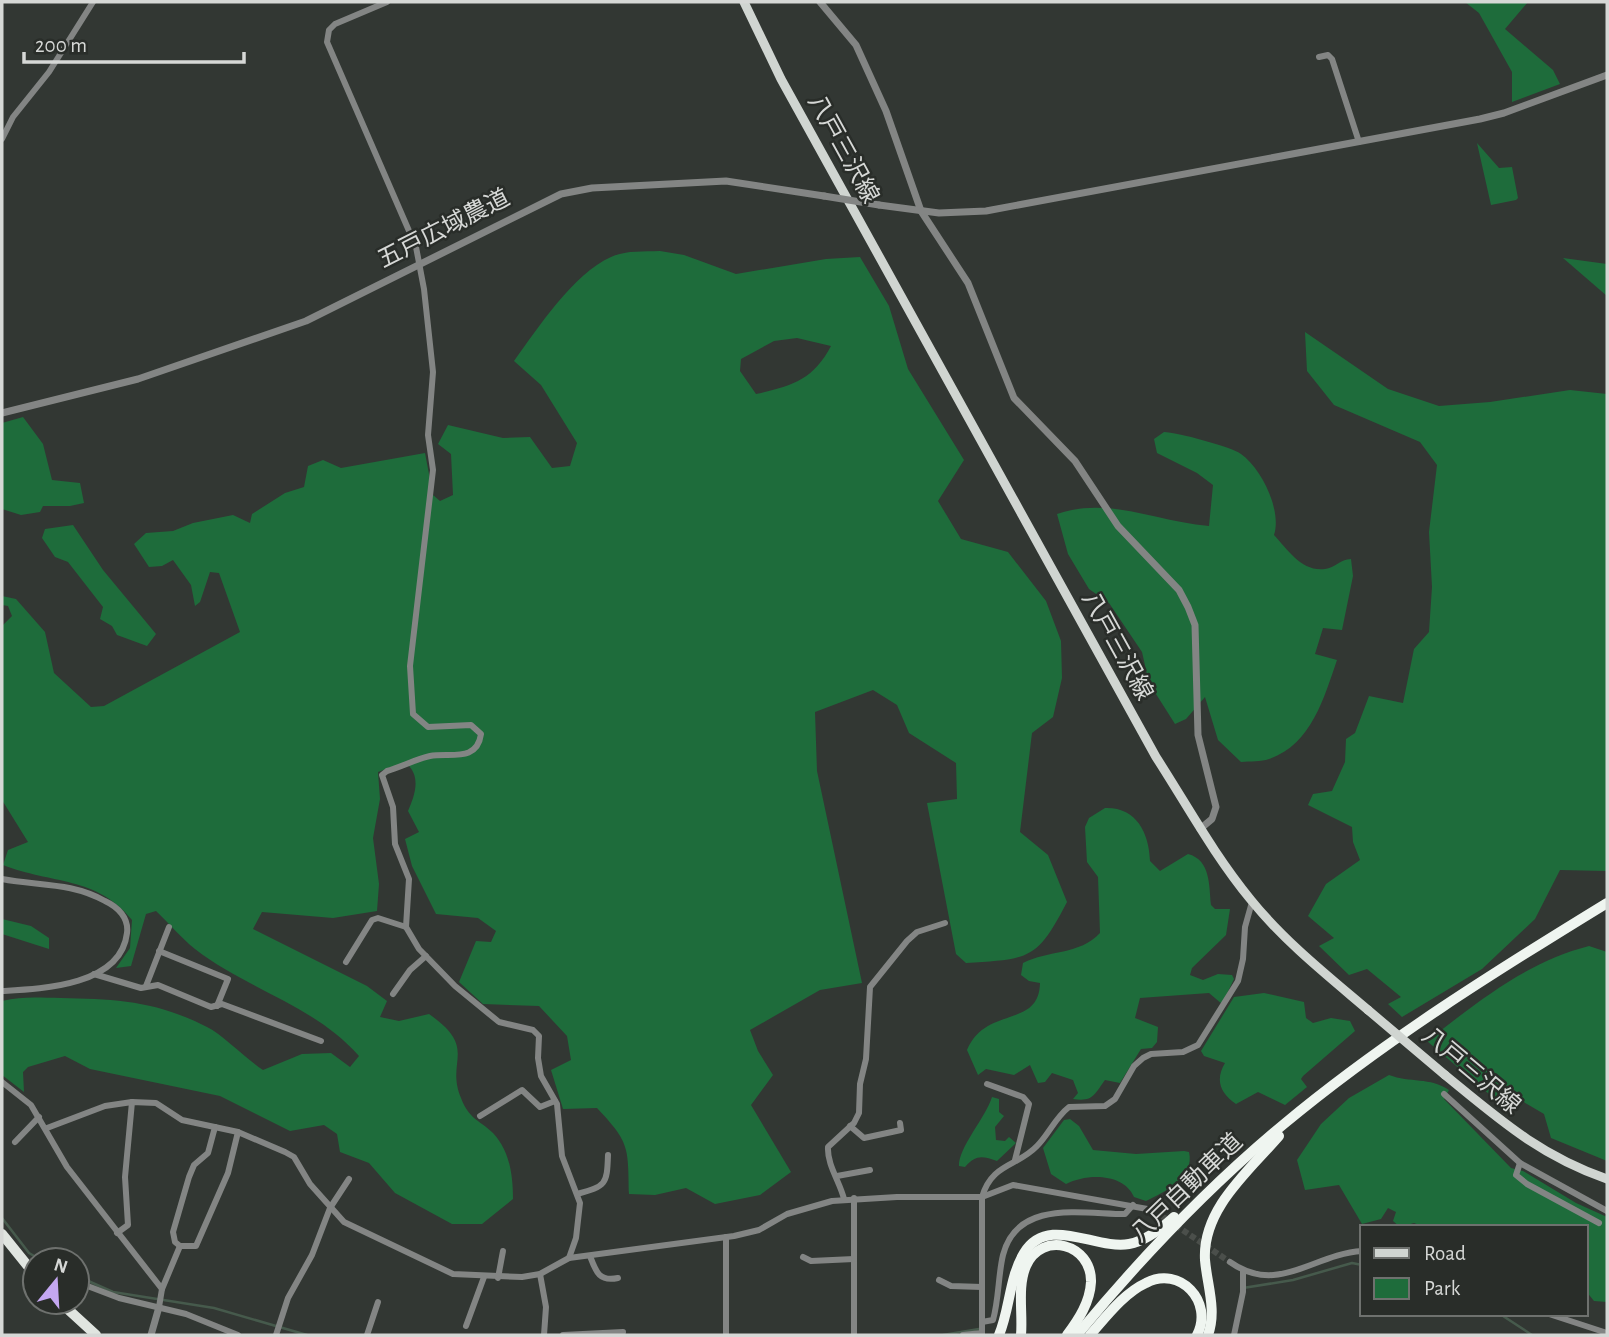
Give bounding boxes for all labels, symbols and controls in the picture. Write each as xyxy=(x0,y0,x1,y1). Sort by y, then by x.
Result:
scale bar xyxy=(24,21,245,65)
text: 200 m xyxy=(35,35,87,56)
street label: 八戸三沢線 xyxy=(803,90,884,207)
street label: 五戸広域農道 xyxy=(373,184,514,272)
street label: 八戸三沢線 xyxy=(1077,587,1158,704)
street label: 八戸三沢線 xyxy=(1417,1022,1526,1119)
street label: 八戸自動車道 xyxy=(1125,1128,1247,1247)
legend xyxy=(1360,1225,1588,1316)
text: Road xyxy=(1424,1243,1466,1264)
north arrow xyxy=(21,1246,91,1316)
text: N xyxy=(52,1255,70,1277)
text: Park xyxy=(1424,1278,1461,1299)

